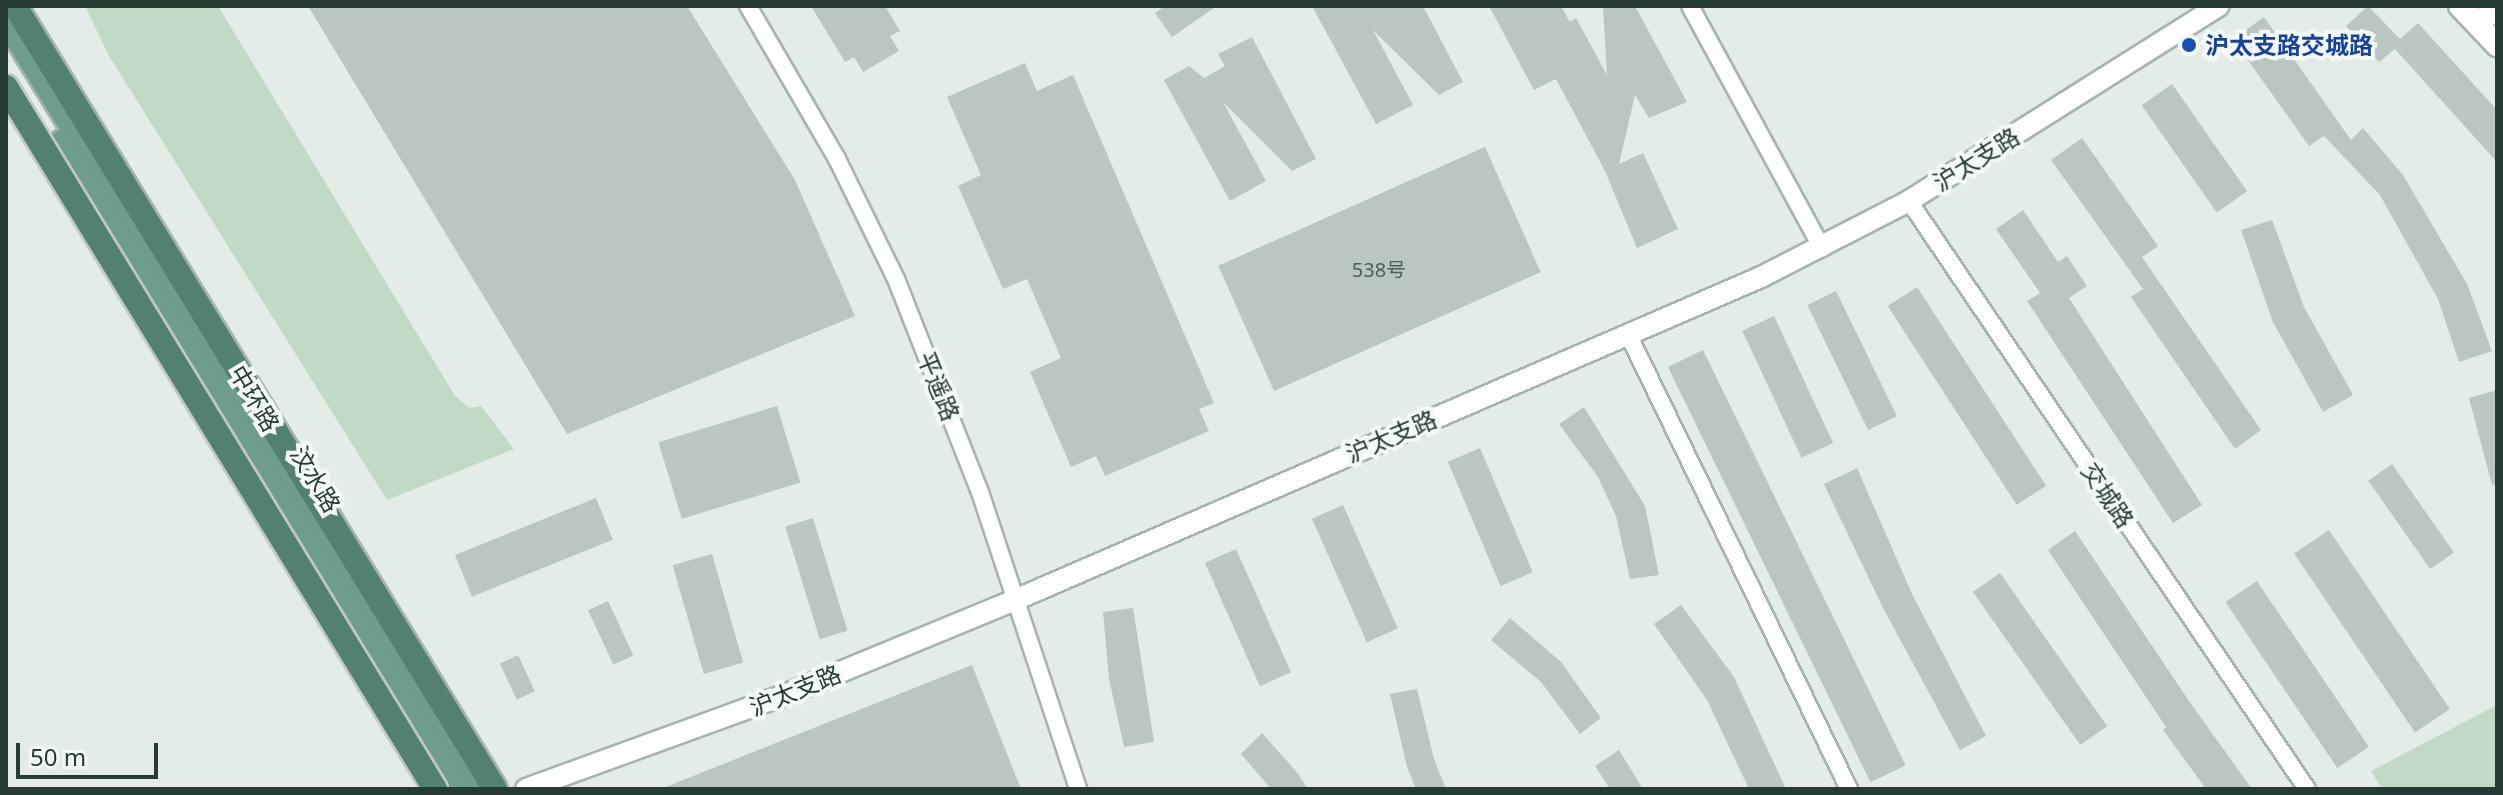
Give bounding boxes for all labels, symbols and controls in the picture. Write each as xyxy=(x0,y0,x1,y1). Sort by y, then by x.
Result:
place label: 沪太支路交城路 xyxy=(2205,31,2373,59)
marker: 沪太支路交城路 xyxy=(2180,36,2198,54)
street label: 沪太支路 xyxy=(1928,121,2024,197)
house number: 538号 xyxy=(1352,257,1406,281)
street label: 平遥路 xyxy=(912,347,966,425)
street label: 中环路 xyxy=(224,360,286,436)
street label: 沪太支路 xyxy=(1341,404,1441,468)
street label: 汶水路 xyxy=(285,441,347,517)
street label: 交城路 xyxy=(2076,457,2140,533)
street label: 沪太支路 xyxy=(745,659,845,721)
scale bar xyxy=(20,727,162,777)
text: 50 m xyxy=(30,740,86,773)

